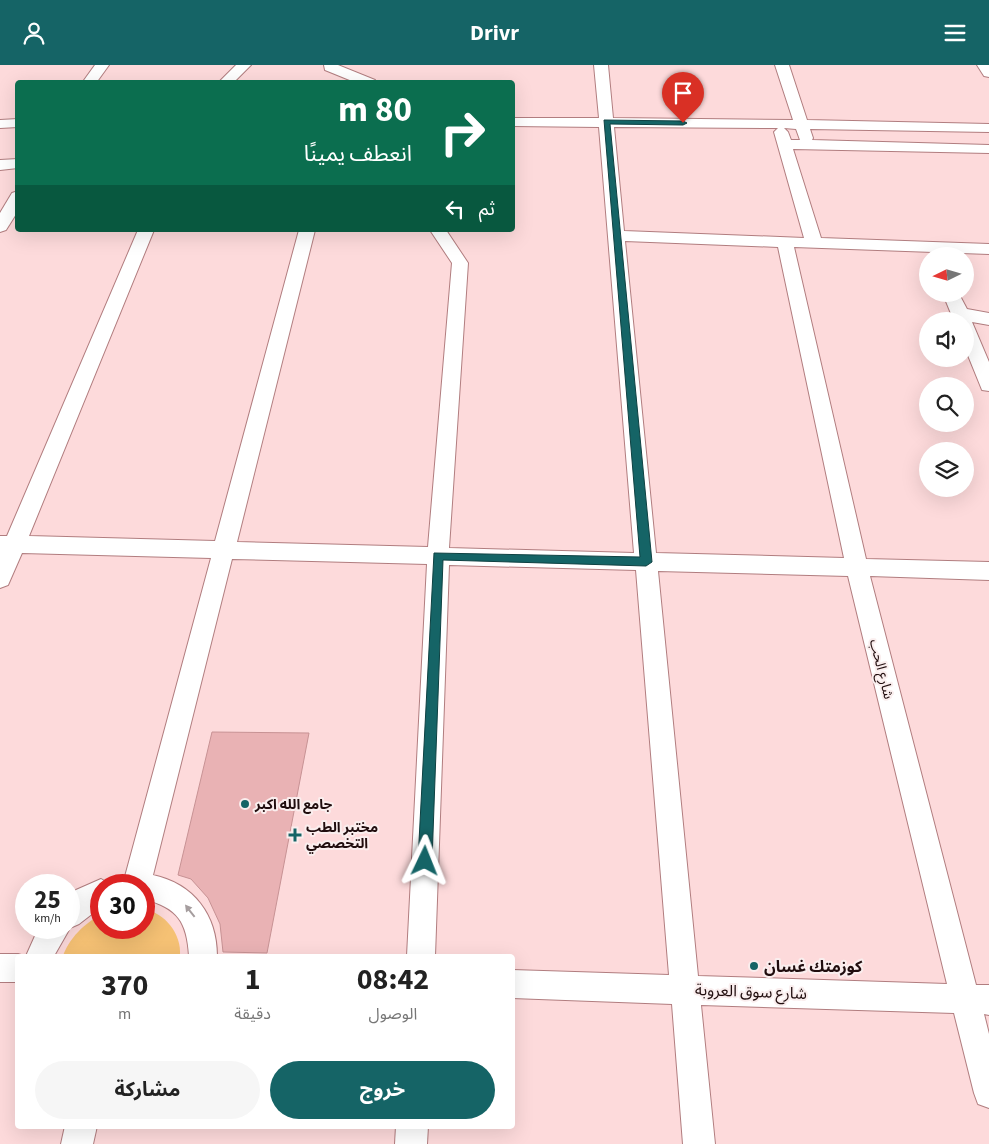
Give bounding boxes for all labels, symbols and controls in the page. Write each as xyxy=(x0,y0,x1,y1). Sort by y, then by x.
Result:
text: Drivr xyxy=(470,17,519,49)
icon: person xyxy=(20,19,48,47)
icon: menu xyxy=(941,19,969,47)
pin xyxy=(662,72,704,123)
icon: arrive xyxy=(669,79,697,107)
text: 80 m xyxy=(338,85,412,135)
icon: right xyxy=(430,100,495,165)
text: انعطف يمينًا xyxy=(304,138,412,170)
icon: left xyxy=(441,195,469,223)
text: ثم xyxy=(479,196,495,223)
north arrow xyxy=(919,247,974,303)
map controls xyxy=(919,247,974,497)
button: sound xyxy=(919,312,974,367)
button: search xyxy=(919,377,974,432)
button: layers xyxy=(919,442,974,497)
street label: شارع الحب xyxy=(864,637,898,701)
place label: جامع الله اكبر xyxy=(254,795,333,815)
marker: جامع الله اكبر xyxy=(239,798,251,810)
place label: مختبر الطب التخصصي xyxy=(306,818,378,854)
marker: مختبر الطب التخصصي xyxy=(288,828,302,842)
position arrow xyxy=(398,834,450,886)
speed limit sign: 30 xyxy=(90,874,155,939)
text: 25 xyxy=(34,882,61,918)
one-way arrow xyxy=(185,904,195,918)
text: km/h xyxy=(34,910,61,927)
place label: كوزمتك غسان xyxy=(764,956,863,978)
text: 1 xyxy=(245,958,261,1001)
text: 08:42 xyxy=(357,958,429,1001)
marker: كوزمتك غسان xyxy=(748,960,760,972)
text: 370 xyxy=(101,964,148,1007)
street label: شارع سوق العروبة xyxy=(695,979,807,1006)
text: m xyxy=(118,1003,131,1025)
text: دقيقة xyxy=(234,1003,271,1025)
text: الوصول xyxy=(369,1003,417,1025)
button: مشاركة xyxy=(35,1061,260,1119)
button: خروج xyxy=(270,1061,495,1119)

